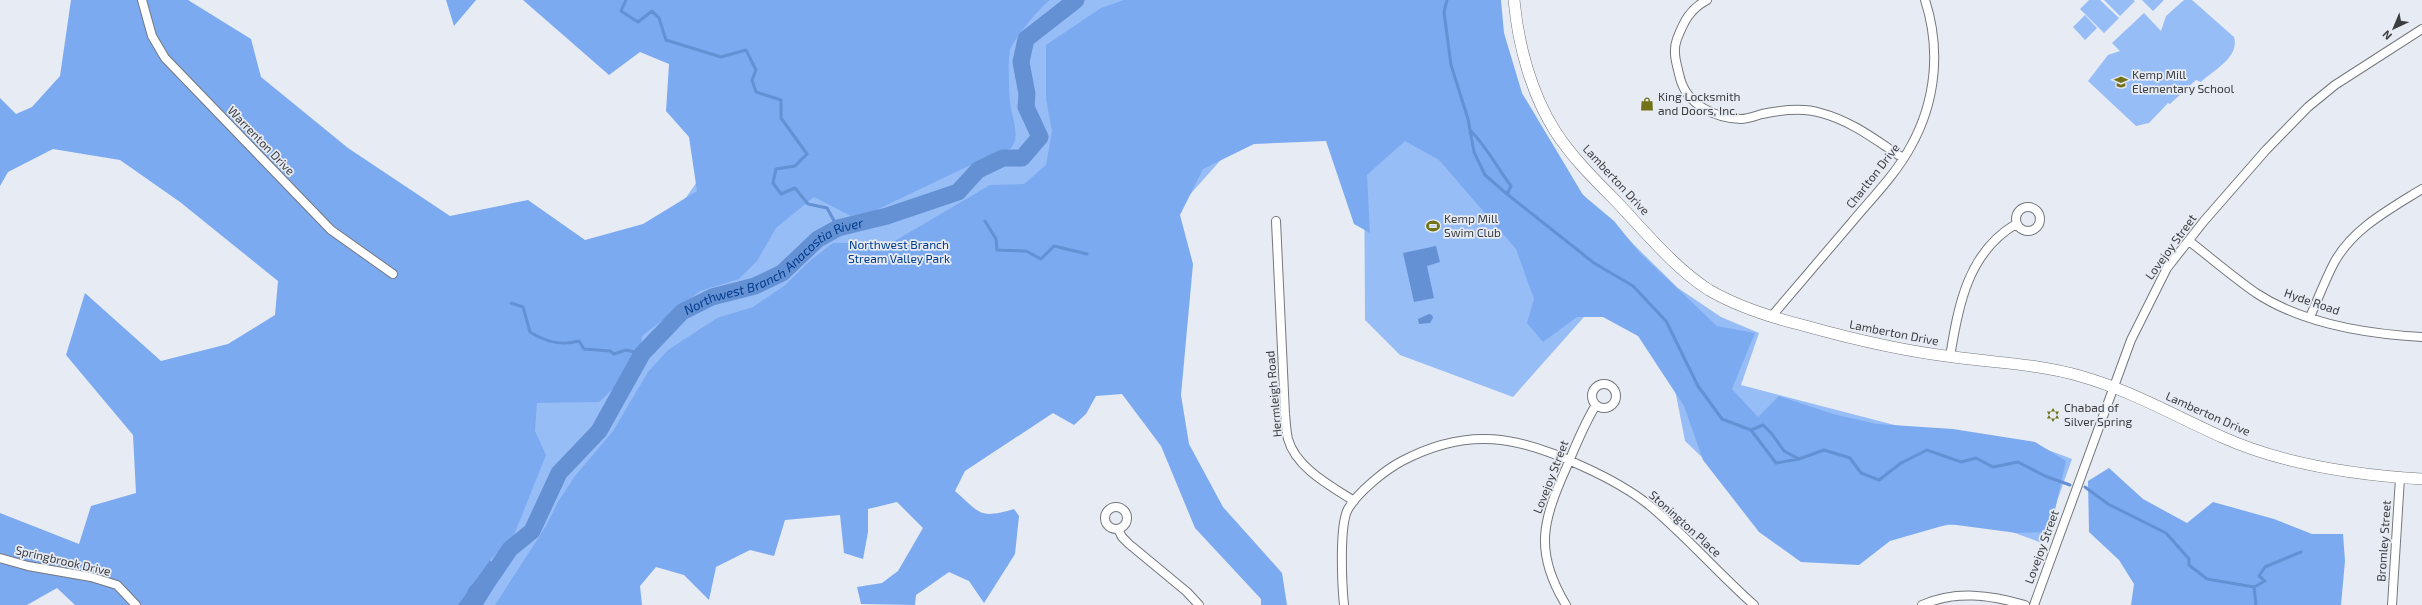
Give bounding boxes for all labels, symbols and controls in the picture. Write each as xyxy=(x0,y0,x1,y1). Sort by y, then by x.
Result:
north arrow xyxy=(2374,8,2414,48)
text: N xyxy=(2379,28,2394,43)
place label: Kemp Mill Elementary School xyxy=(2132,67,2235,95)
school or university icon: Kemp Mill Elementary School xyxy=(2113,74,2129,90)
place label: King Locksmith and Doors, Inc. xyxy=(1658,89,1741,117)
shop icon: King Locksmith and Doors, Inc. xyxy=(1639,96,1655,112)
street label: Warrenton Drive xyxy=(225,103,298,178)
street label: Charlton Drive xyxy=(1843,140,1902,211)
street label: Lamberton Drive xyxy=(1581,141,1653,217)
place label: Kemp Mill Swim Club xyxy=(1444,211,1501,239)
street label: Lovejoy Street xyxy=(2142,211,2200,282)
water label: Northwest Branch Anacostia River xyxy=(681,214,865,318)
sports icon: Kemp Mill Swim Club xyxy=(1425,218,1441,234)
park label: Northwest Branch Stream Valley Park xyxy=(848,237,950,265)
street label: Hyde Road xyxy=(2283,285,2342,317)
street label: Lamberton Drive xyxy=(1848,316,1940,348)
street label: Hermleigh Road xyxy=(1262,350,1284,438)
street label: Lamberton Drive xyxy=(2164,388,2253,438)
place label: Chabad of Silver Spring xyxy=(2064,400,2132,428)
synagogue icon: Chabad of Silver Spring xyxy=(2045,407,2061,423)
street label: Lovejoy Street xyxy=(1530,438,1572,516)
street label: Stonington Place xyxy=(1647,487,1725,559)
street label: Bromley Street xyxy=(2373,499,2393,582)
street label: Lovejoy Street xyxy=(2021,507,2062,586)
street label: Springbrook Drive xyxy=(14,542,112,578)

